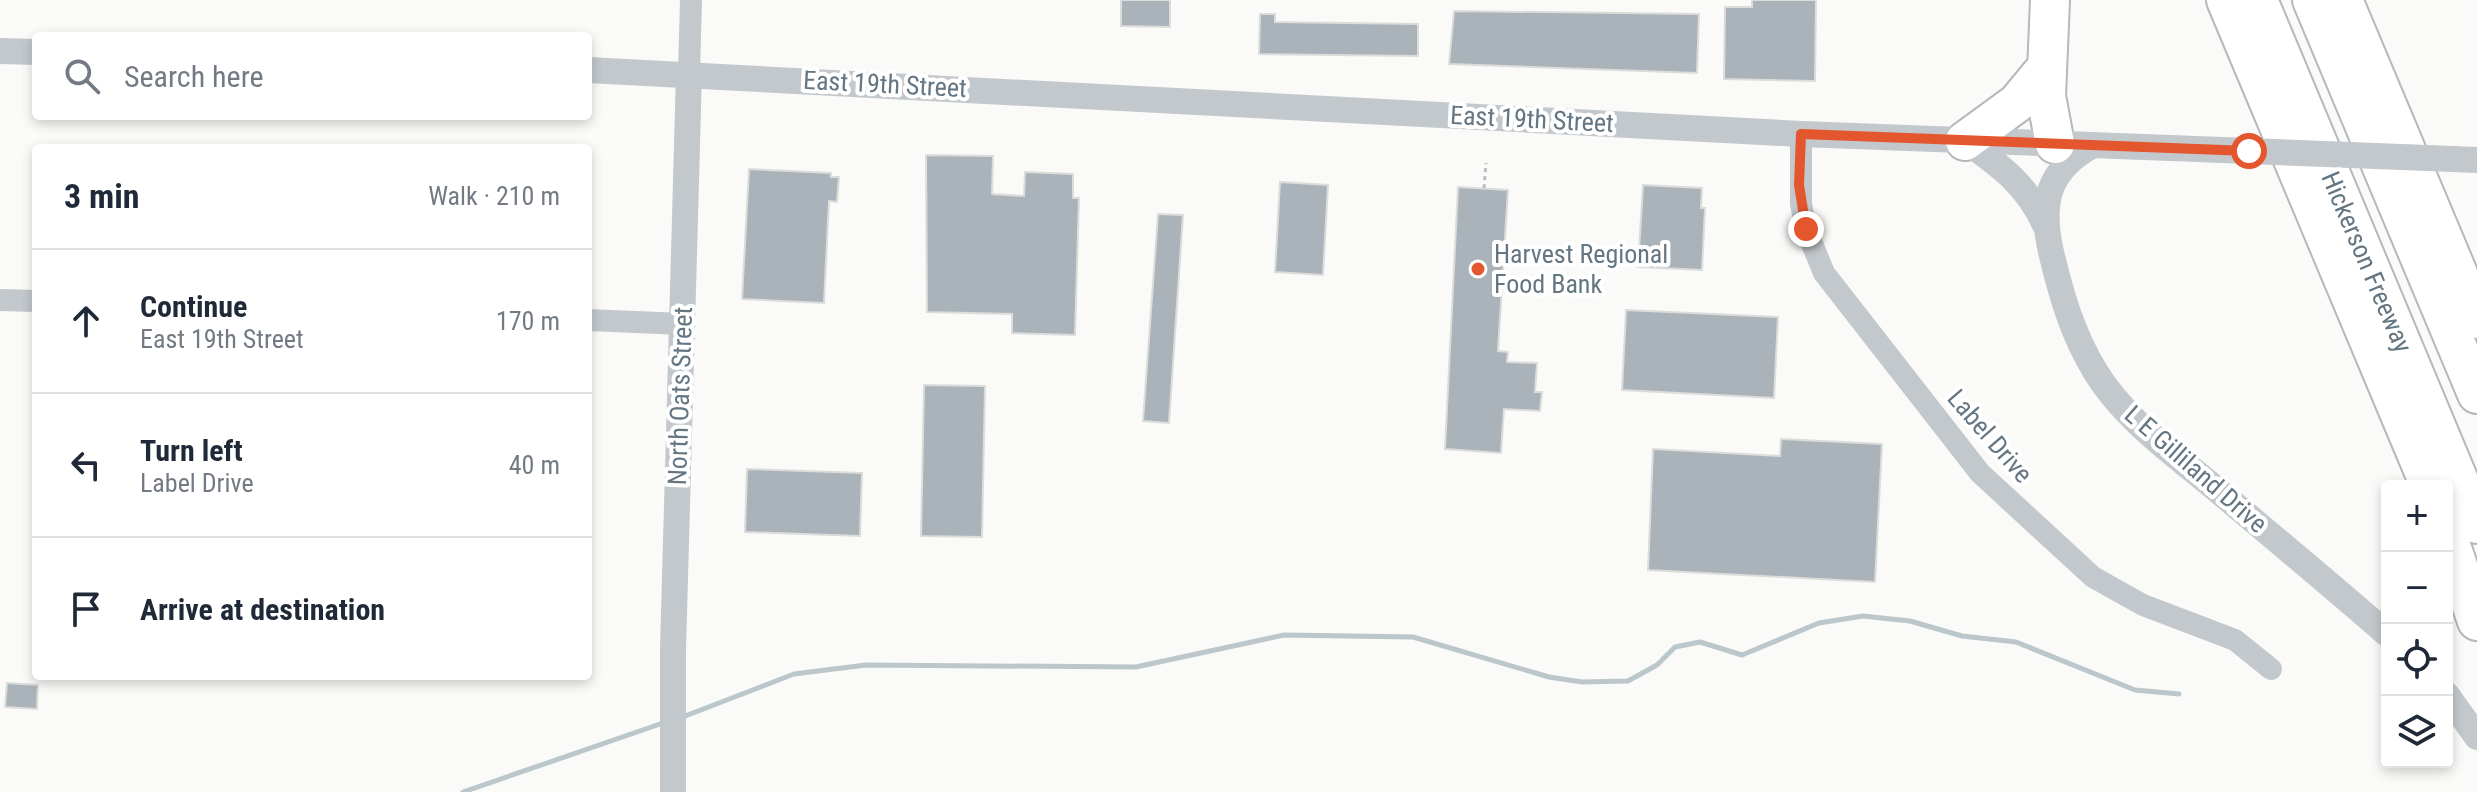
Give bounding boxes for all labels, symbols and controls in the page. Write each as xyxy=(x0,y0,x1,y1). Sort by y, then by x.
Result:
search box xyxy=(32,32,592,120)
icon: search xyxy=(60,54,104,98)
text: Search here xyxy=(124,59,264,94)
street label: East 19th Street xyxy=(802,65,968,103)
street label: East 19th Street xyxy=(1449,100,1615,138)
route start xyxy=(2231,133,2267,169)
street label: Hickerson Freeway xyxy=(2315,167,2419,357)
text: 3 min xyxy=(64,176,140,216)
text: Walk · 210 m xyxy=(428,181,560,211)
route end xyxy=(1788,211,1824,247)
place label: Harvest Regional Food Bank xyxy=(1494,239,1668,299)
marker: Harvest Regional Food Bank xyxy=(1469,260,1487,278)
text: Continue xyxy=(140,289,247,324)
icon: ahead xyxy=(64,299,108,343)
text: 170 m xyxy=(496,306,560,336)
street label: North Oats Street xyxy=(662,306,698,486)
text: East 19th Street xyxy=(140,324,304,354)
street label: Label Drive xyxy=(1941,383,2039,489)
street label: L E Gilliland Drive xyxy=(2119,399,2273,539)
text: Turn left xyxy=(140,433,243,468)
icon: left xyxy=(64,443,108,487)
text: 40 m xyxy=(509,450,560,480)
text: Label Drive xyxy=(140,468,254,498)
map controls xyxy=(2381,480,2453,768)
button: + xyxy=(2381,480,2453,552)
button: − xyxy=(2381,552,2453,624)
icon: arrive xyxy=(64,587,108,631)
text: Arrive at destination xyxy=(140,592,385,627)
button: locate xyxy=(2381,624,2453,696)
button: layers xyxy=(2381,696,2453,768)

